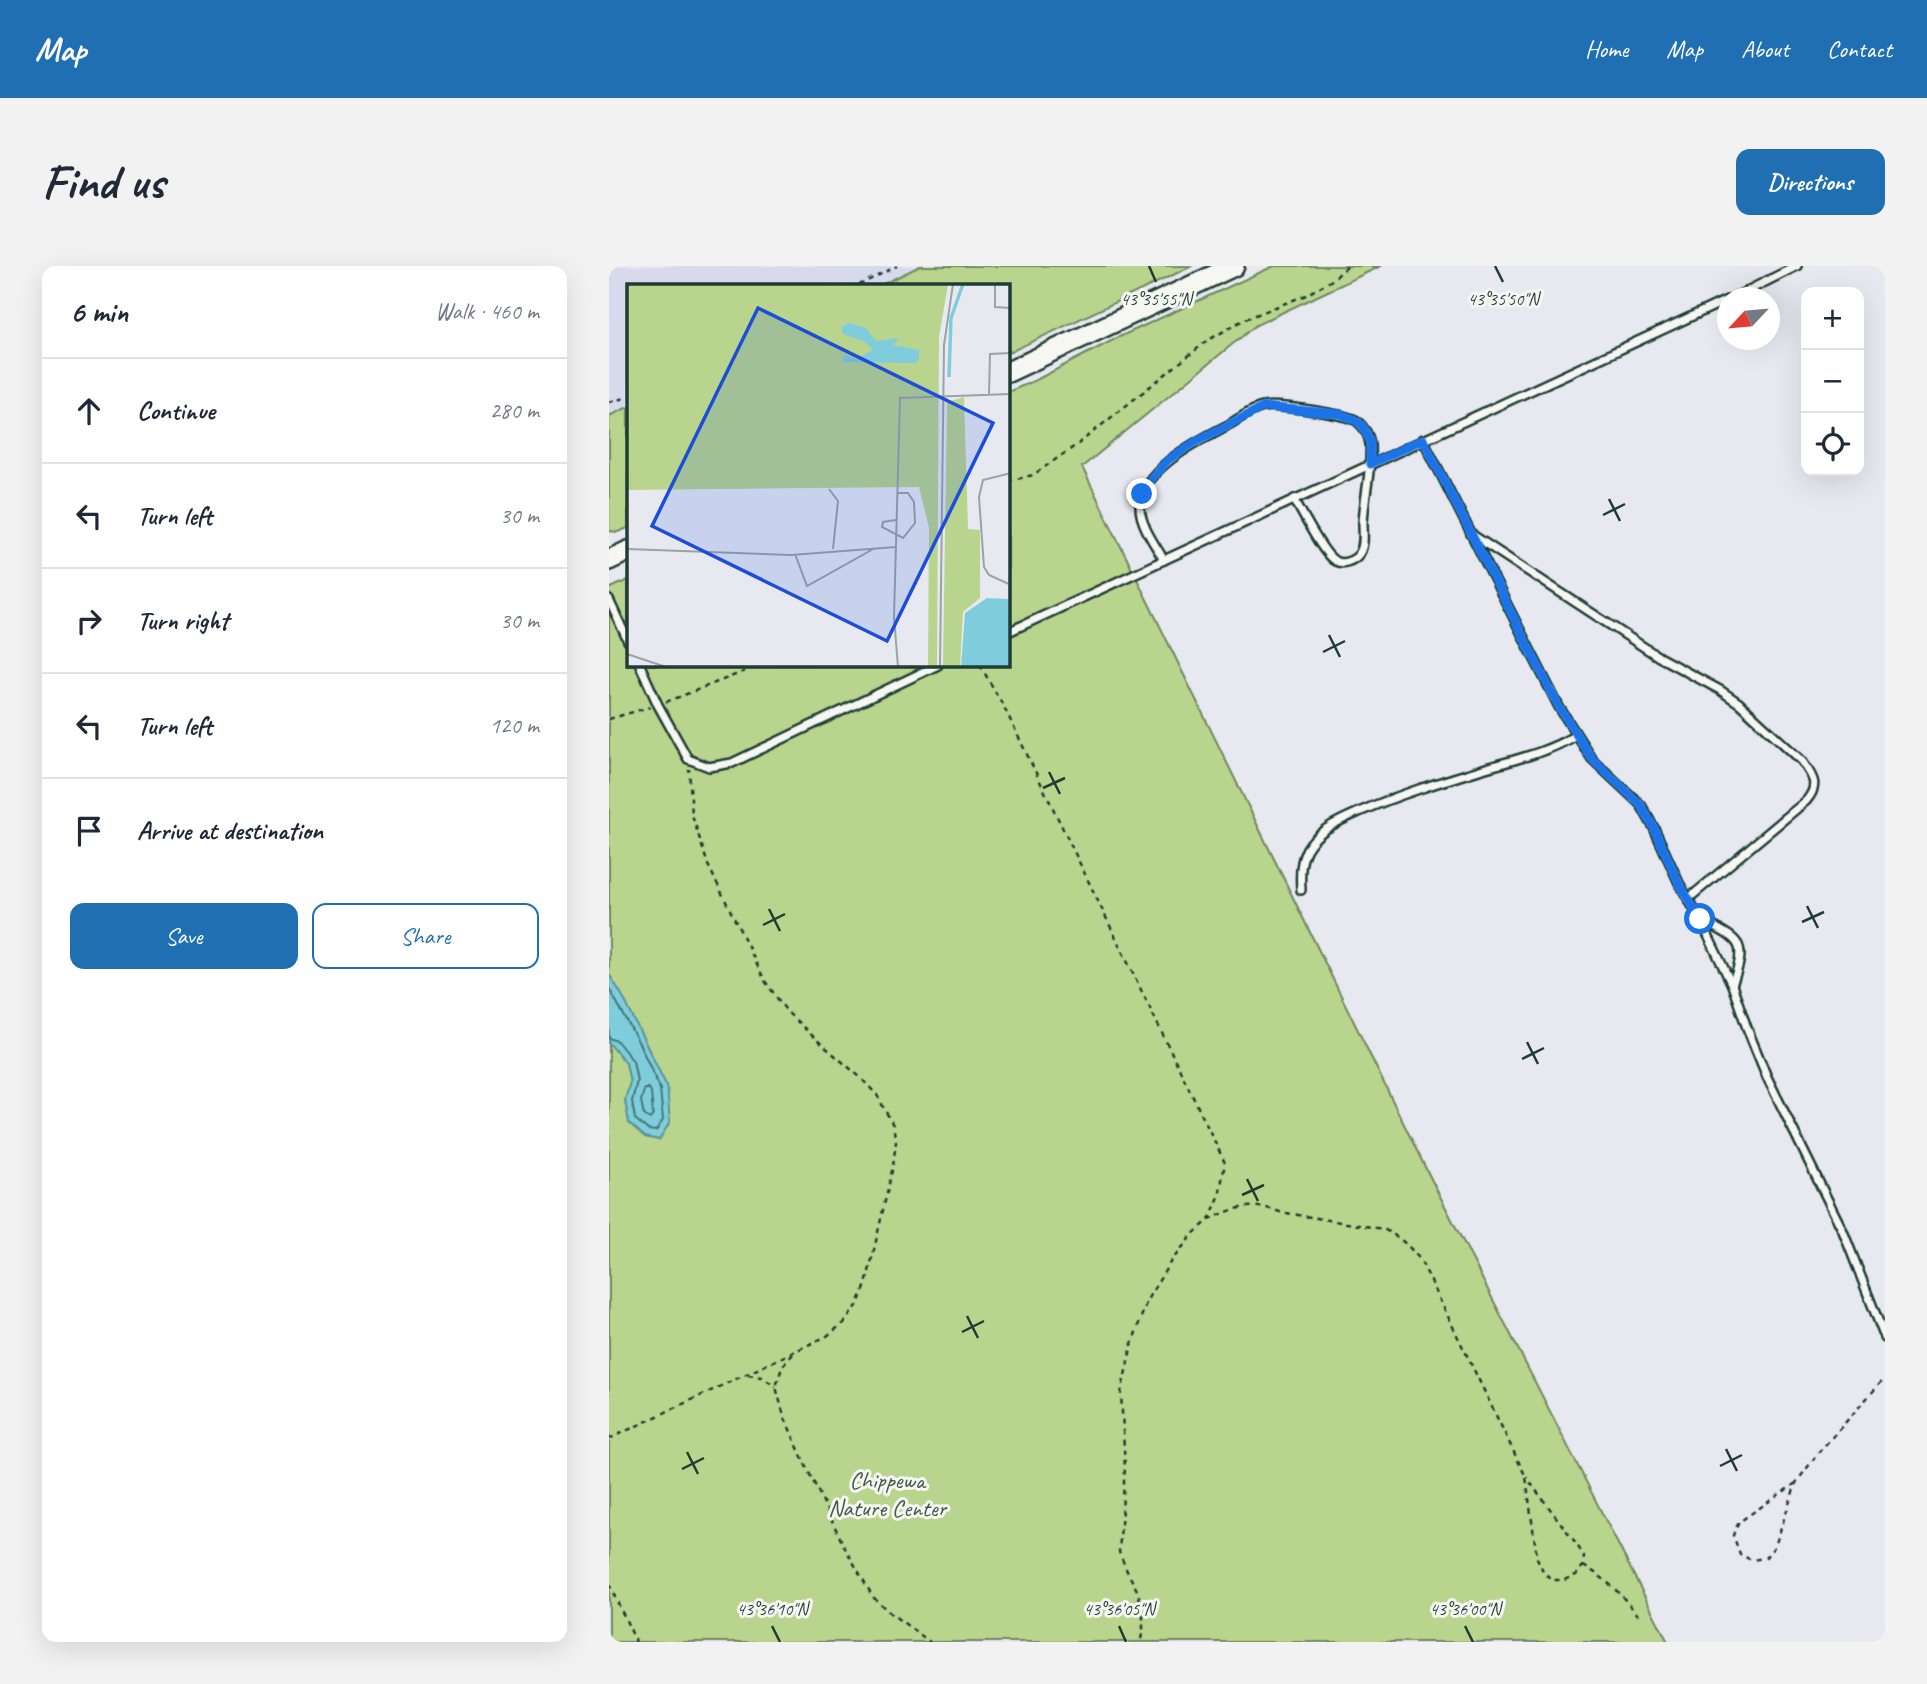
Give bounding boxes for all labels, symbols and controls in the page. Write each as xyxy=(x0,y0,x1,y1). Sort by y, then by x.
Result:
text: Map xyxy=(35,28,86,70)
text: Home xyxy=(1585,34,1628,64)
text: Map xyxy=(1666,34,1703,64)
text: About xyxy=(1741,34,1789,64)
text: Contact xyxy=(1827,34,1892,64)
button: Directions xyxy=(1736,149,1885,215)
text: Find us xyxy=(42,151,164,213)
inset map xyxy=(627,284,1010,667)
north arrow xyxy=(1717,287,1780,350)
map controls xyxy=(1801,287,1864,476)
button: + xyxy=(1801,287,1864,350)
text: 43°35'55"N xyxy=(1121,288,1195,310)
text: 43°35'50"N xyxy=(1468,288,1542,310)
text: 6 min xyxy=(70,293,128,331)
text: Walk · 460 m xyxy=(435,297,539,326)
button: − xyxy=(1801,350,1864,413)
icon: ahead xyxy=(70,392,108,430)
text: Continue xyxy=(137,394,215,427)
text: 280 m xyxy=(490,396,539,425)
button: locate xyxy=(1801,413,1864,476)
route end xyxy=(1126,478,1157,509)
icon: left xyxy=(70,497,108,535)
text: Turn left xyxy=(137,499,212,532)
text: 30 m xyxy=(500,501,539,530)
icon: right xyxy=(70,602,108,640)
text: Turn right xyxy=(137,604,228,637)
text: 30 m xyxy=(500,606,539,635)
icon: left xyxy=(70,707,108,745)
text: Turn left xyxy=(137,709,212,742)
text: 120 m xyxy=(490,711,539,740)
icon: arrive xyxy=(70,812,108,850)
text: Arrive at destination xyxy=(137,814,323,847)
button: Save xyxy=(70,903,298,969)
button: Share xyxy=(312,903,539,969)
route start xyxy=(1684,903,1715,934)
park label: Chippewa Nature Center xyxy=(828,1465,948,1523)
text: 43°36'10"N xyxy=(737,1598,811,1620)
text: 43°36'05"N xyxy=(1084,1598,1158,1620)
text: 43°36'00"N xyxy=(1430,1598,1504,1620)

